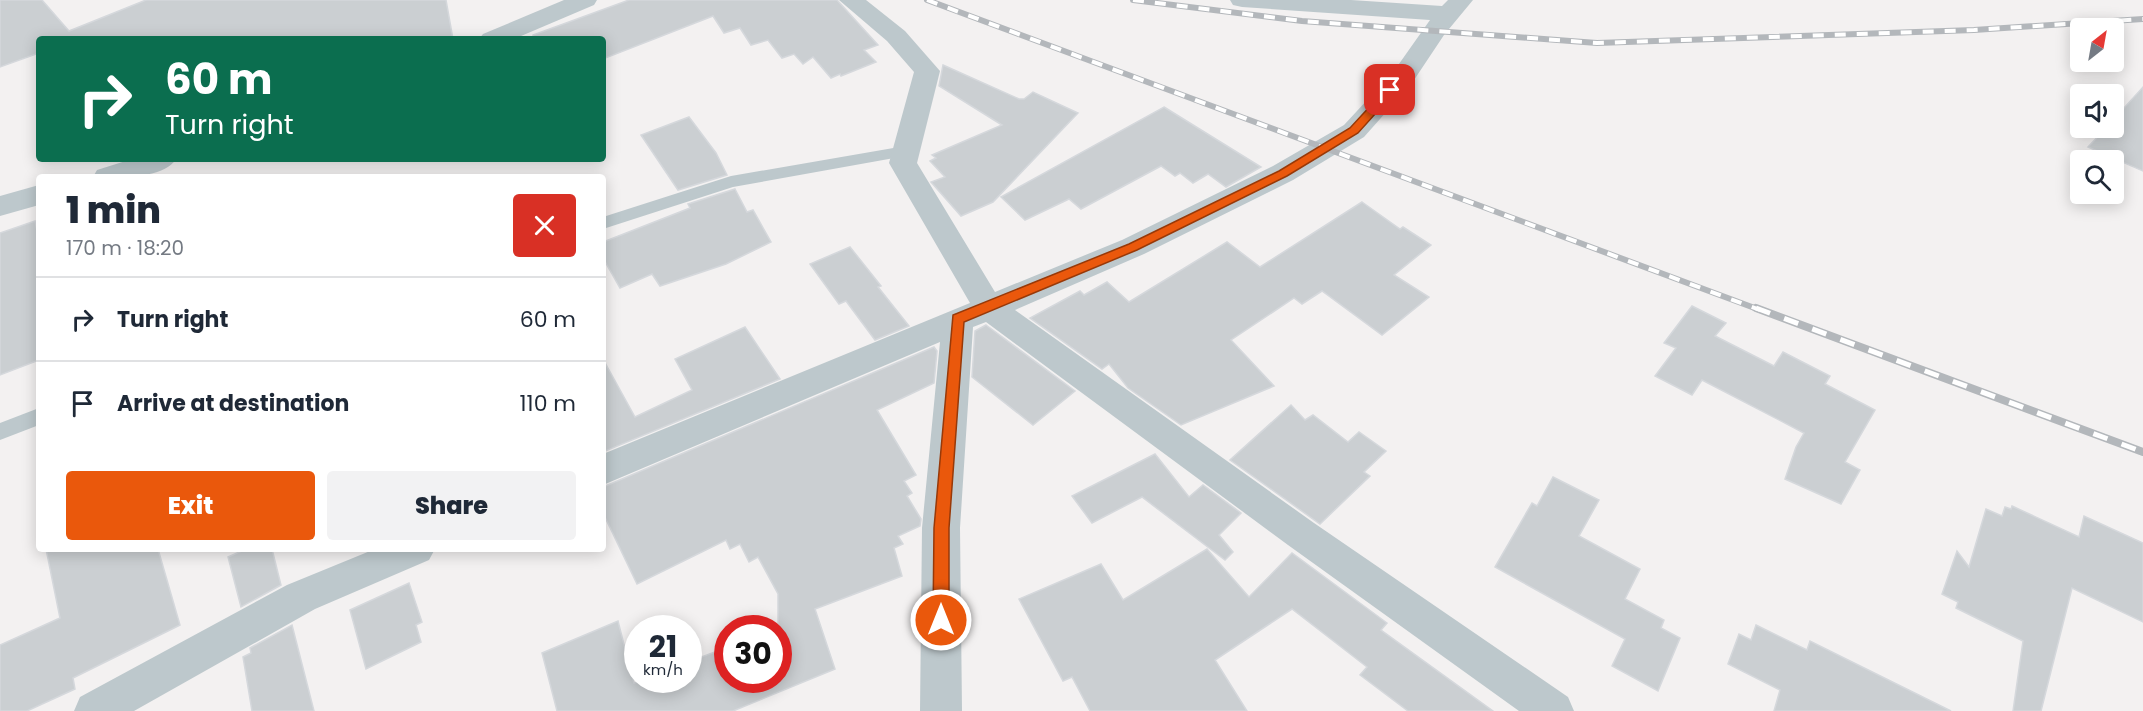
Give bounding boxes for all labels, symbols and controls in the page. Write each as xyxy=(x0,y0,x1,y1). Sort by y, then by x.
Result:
north arrow xyxy=(2070,18,2124,72)
map controls xyxy=(2070,18,2124,204)
text: 60 m xyxy=(165,50,273,109)
icon: right xyxy=(66,60,144,138)
pin xyxy=(1364,64,1415,115)
icon: arrive xyxy=(1373,73,1406,106)
button: sound xyxy=(2070,84,2124,138)
text: Turn right xyxy=(165,106,294,143)
button: search xyxy=(2070,150,2124,204)
text: 1 min xyxy=(66,185,161,236)
button: close xyxy=(513,194,576,257)
text: 170 m · 18:20 xyxy=(66,234,184,262)
icon: right xyxy=(66,303,99,336)
text: Turn right xyxy=(117,304,228,335)
text: 60 m xyxy=(520,304,576,335)
icon: arrive xyxy=(66,387,99,420)
text: Arrive at destination xyxy=(117,388,349,419)
text: 110 m xyxy=(520,388,576,419)
button: Exit xyxy=(66,471,315,540)
button: Share xyxy=(327,471,576,540)
position arrow xyxy=(909,588,973,652)
speed limit sign: 30 xyxy=(714,615,792,693)
text: 21 xyxy=(649,625,677,668)
text: km/h xyxy=(643,659,683,680)

